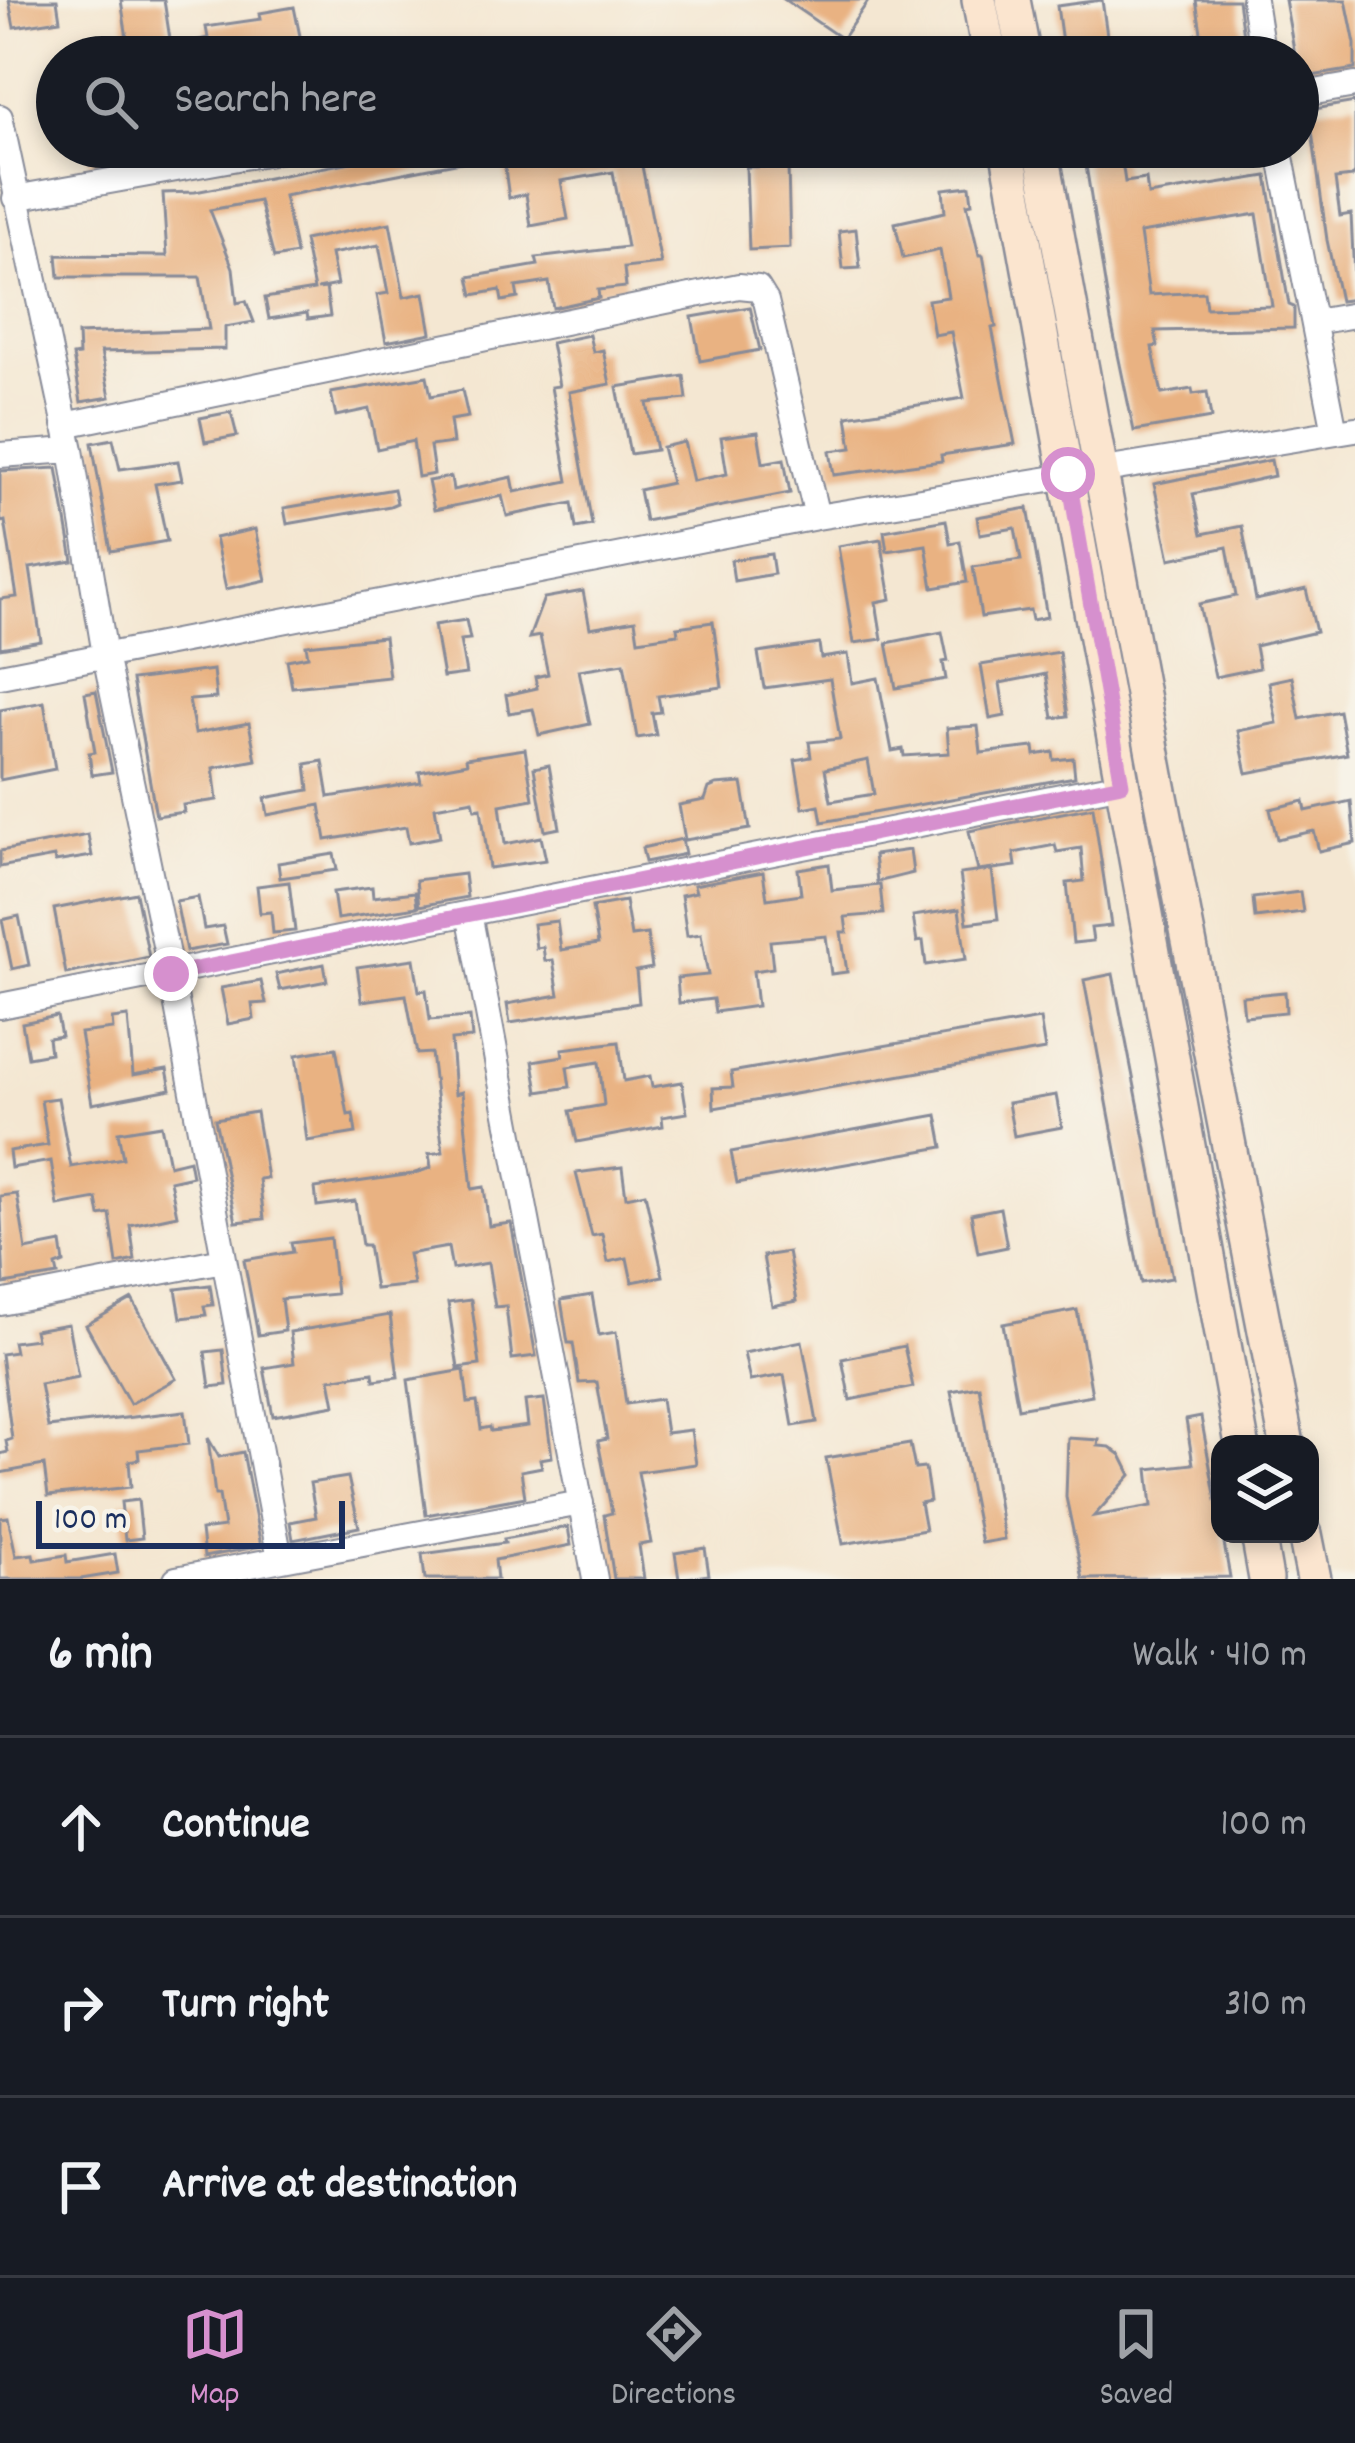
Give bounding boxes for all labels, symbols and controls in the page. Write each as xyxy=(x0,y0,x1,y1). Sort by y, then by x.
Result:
search box xyxy=(36,36,1319,168)
icon: search xyxy=(78,69,144,135)
text: Search here xyxy=(174,70,377,134)
route start xyxy=(1041,447,1095,501)
route end xyxy=(144,947,198,1001)
map controls xyxy=(1211,1435,1319,1543)
button: layers xyxy=(1211,1435,1319,1543)
scale bar xyxy=(36,1495,345,1548)
text: 100 m xyxy=(54,1498,127,1545)
text: 6 min xyxy=(48,1621,153,1693)
text: Walk · 410 m xyxy=(1133,1630,1307,1685)
icon: ahead xyxy=(48,1794,114,1860)
text: Continue xyxy=(162,1795,310,1859)
text: 100 m xyxy=(1220,1799,1307,1854)
icon: right xyxy=(48,1974,114,2040)
text: Turn right xyxy=(162,1975,329,2039)
text: 310 m xyxy=(1224,1979,1307,2034)
icon: arrive xyxy=(48,2154,114,2220)
text: Arrive at destination xyxy=(162,2155,517,2219)
tab: Map xyxy=(182,2301,248,2420)
tab: Directions xyxy=(611,2301,736,2420)
tab: Saved xyxy=(1100,2301,1173,2420)

